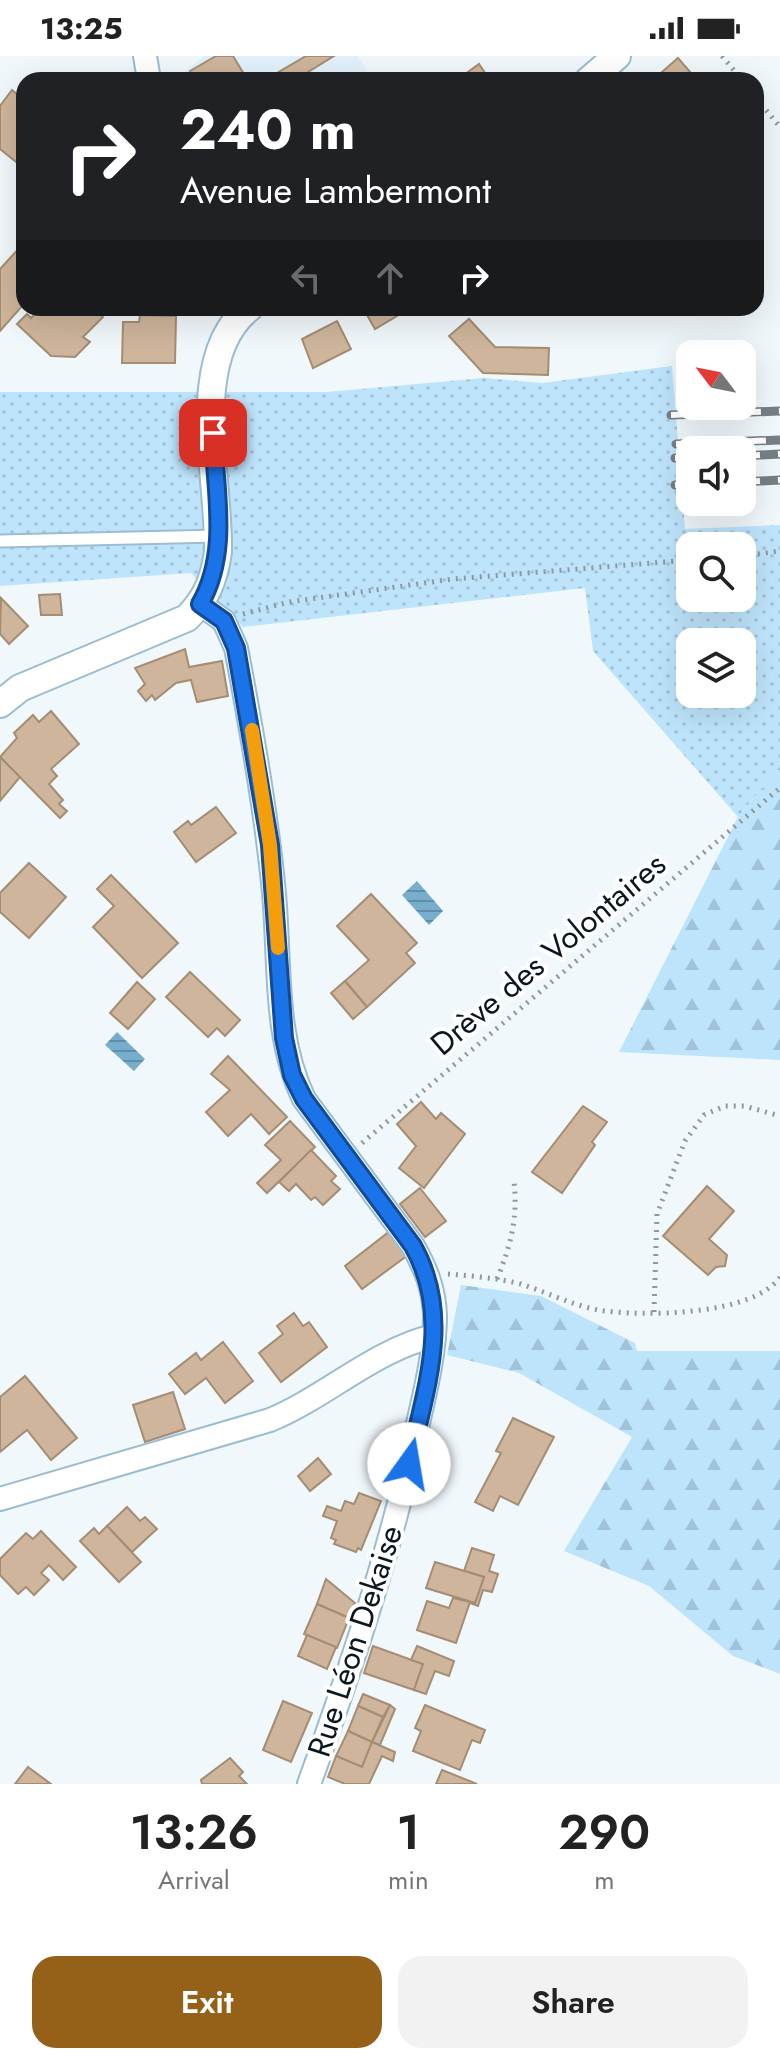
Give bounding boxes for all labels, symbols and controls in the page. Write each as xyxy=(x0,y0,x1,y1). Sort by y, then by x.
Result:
text: 13:25 xyxy=(40,7,123,50)
text: 240 m xyxy=(180,89,356,170)
icon: right xyxy=(48,104,152,208)
text: Avenue Lambermont xyxy=(180,164,491,216)
icon: left xyxy=(284,256,328,300)
icon: ahead xyxy=(368,256,412,300)
icon: right xyxy=(452,256,496,300)
north arrow xyxy=(676,340,756,420)
map controls xyxy=(676,340,756,708)
pin xyxy=(179,399,247,467)
icon: arrive xyxy=(191,411,235,455)
button: sound xyxy=(676,436,756,516)
button: search xyxy=(676,532,756,612)
button: layers xyxy=(676,628,756,708)
street label: Drève des Volontaires xyxy=(420,842,676,1066)
position arrow xyxy=(367,1422,451,1506)
street label: Rue Léon Dekaise xyxy=(296,1519,414,1763)
text: 13:26 xyxy=(130,1798,258,1867)
text: 1 xyxy=(396,1798,420,1867)
text: 290 xyxy=(558,1798,650,1867)
text: Arrival xyxy=(158,1861,230,1899)
text: min xyxy=(388,1861,429,1899)
text: m xyxy=(594,1861,614,1899)
button: Exit xyxy=(32,1956,382,2048)
button: Share xyxy=(398,1956,748,2048)

